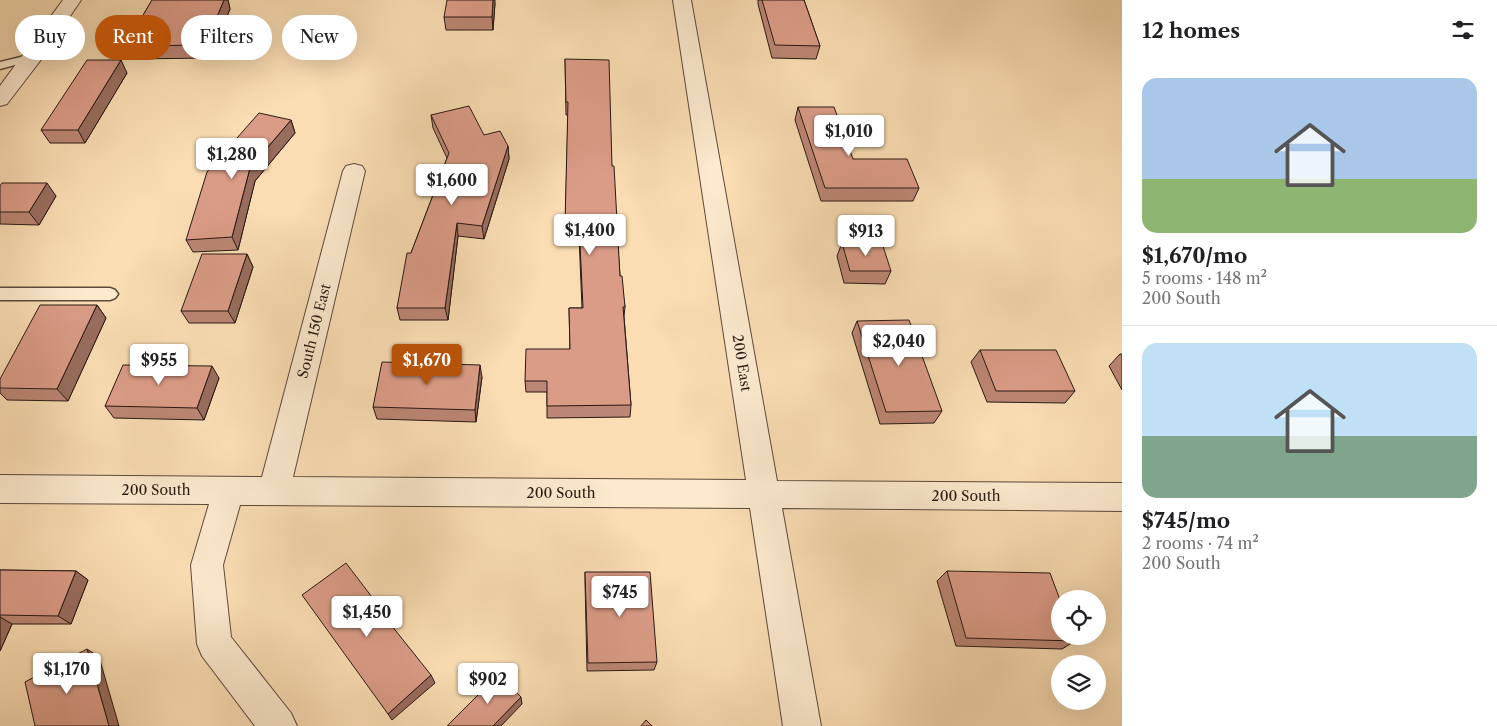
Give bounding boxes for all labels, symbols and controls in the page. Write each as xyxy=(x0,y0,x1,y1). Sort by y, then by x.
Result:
chip: Buy xyxy=(15,15,85,60)
chip: Rent xyxy=(95,15,171,60)
chip: Filters xyxy=(181,15,272,60)
chip: New xyxy=(282,15,357,60)
icon: filters xyxy=(1449,16,1477,44)
text: 12 homes xyxy=(1142,18,1240,43)
icon: home xyxy=(1265,110,1355,200)
pin: $1,010 xyxy=(808,114,890,157)
text: $1,010 xyxy=(825,121,873,141)
pin: $1,280 xyxy=(191,138,273,180)
text: $1,280 xyxy=(207,144,257,164)
pin: $1,600 xyxy=(411,164,493,206)
text: $1,600 xyxy=(427,170,477,190)
pin: $1,400 xyxy=(549,214,631,256)
pin: $913 xyxy=(836,214,896,257)
text: $1,400 xyxy=(565,220,615,240)
text: $913 xyxy=(849,221,883,241)
text: $1,670/mo xyxy=(1142,243,1247,268)
text: 5 rooms · 148 m² xyxy=(1142,268,1267,288)
street label: South 150 East xyxy=(294,282,334,380)
text: 200 South xyxy=(1142,288,1221,308)
pin: $2,040 xyxy=(858,324,940,367)
text: $2,040 xyxy=(873,331,925,351)
street label: 200 East xyxy=(729,333,755,393)
pin: $955 xyxy=(129,344,189,386)
pin: $1,670 xyxy=(386,344,468,386)
text: $955 xyxy=(141,350,177,370)
text: $1,670 xyxy=(403,350,451,370)
icon: home xyxy=(1265,376,1355,466)
street label: 200 South xyxy=(122,481,191,499)
street label: 200 South xyxy=(527,484,596,502)
street label: 200 South xyxy=(932,487,1001,505)
text: $745/mo xyxy=(1142,508,1230,533)
text: 2 rooms · 74 m² xyxy=(1142,533,1259,553)
text: 200 South xyxy=(1142,553,1221,573)
pin: $745 xyxy=(590,576,650,618)
text: $745 xyxy=(602,582,638,602)
map controls xyxy=(1051,590,1106,710)
button: locate xyxy=(1051,590,1106,645)
pin: $1,450 xyxy=(326,596,408,638)
text: $1,450 xyxy=(342,602,392,622)
pin: $1,170 xyxy=(26,652,108,695)
button: layers xyxy=(1051,655,1106,710)
text: $1,170 xyxy=(44,659,90,679)
pin: $902 xyxy=(458,662,518,705)
text: $902 xyxy=(469,669,507,689)

